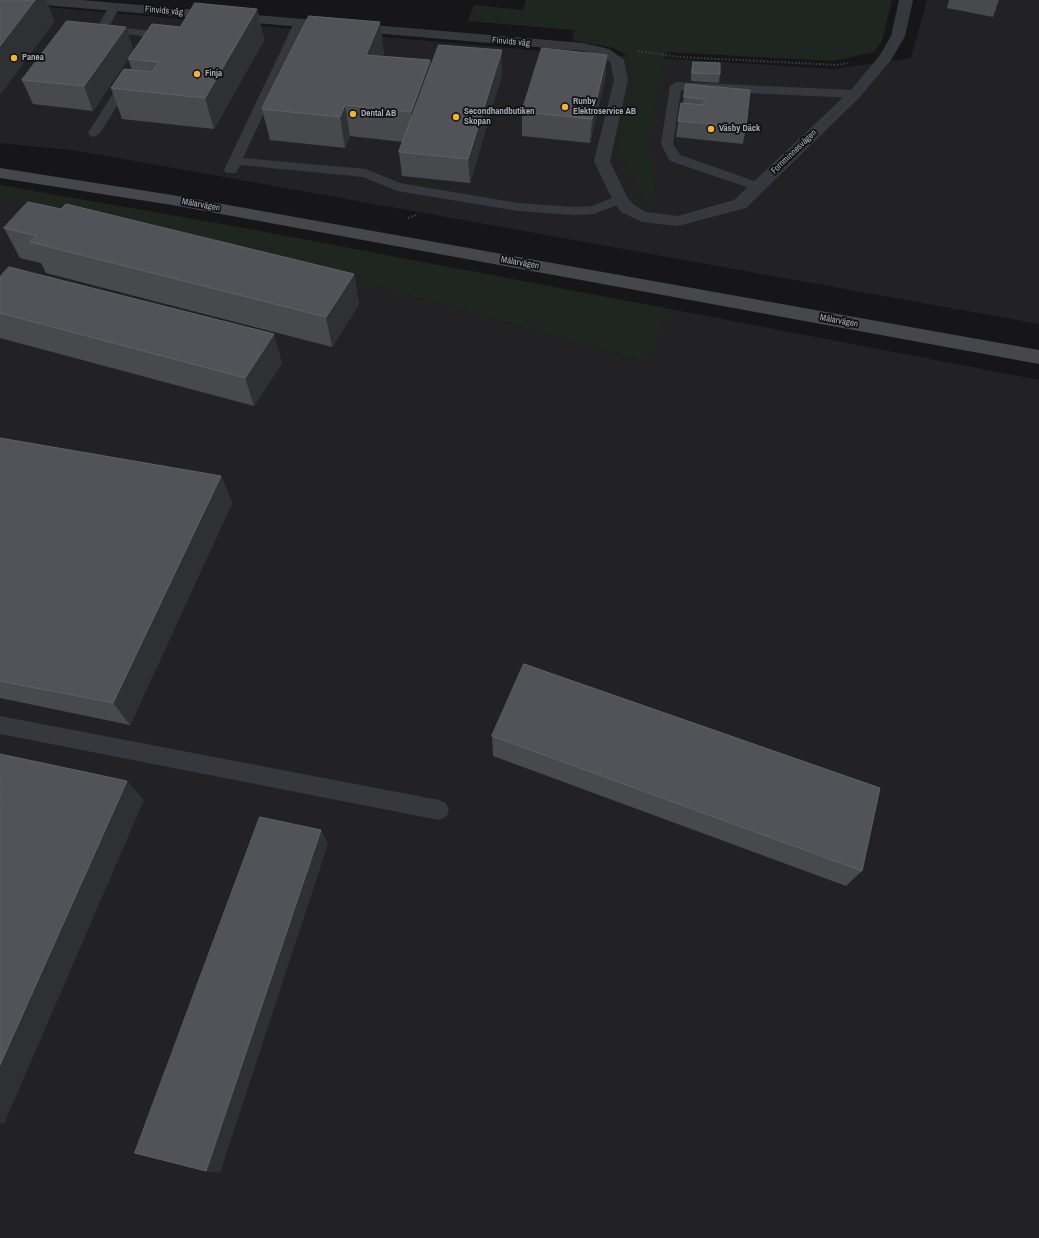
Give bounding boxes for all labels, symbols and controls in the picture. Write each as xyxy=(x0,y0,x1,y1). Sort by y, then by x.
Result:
street label: Finvids väg xyxy=(145,4,183,18)
street label: Finvids väg xyxy=(492,35,530,49)
marker: Panea xyxy=(9,53,19,63)
place label: Panea xyxy=(22,53,44,63)
marker: Finja xyxy=(192,69,202,79)
place label: Finja xyxy=(205,69,222,79)
place label: Runby Elektroservice AB xyxy=(573,97,636,118)
marker: Runby Elektroservice AB xyxy=(560,102,570,112)
place label: Secondhandbutiken Skopan xyxy=(464,107,535,128)
marker: Dental AB xyxy=(348,109,358,119)
place label: Dental AB xyxy=(361,109,396,119)
marker: Secondhandbutiken Skopan xyxy=(451,112,461,122)
marker: Väsby Däck xyxy=(706,124,716,134)
place label: Väsby Däck xyxy=(719,124,760,134)
street label: Fornminnesvägen xyxy=(769,128,819,176)
street label: Mälarvägen xyxy=(181,196,221,214)
street label: Mälarvägen xyxy=(500,254,540,272)
street label: Mälarvägen xyxy=(819,312,859,330)

